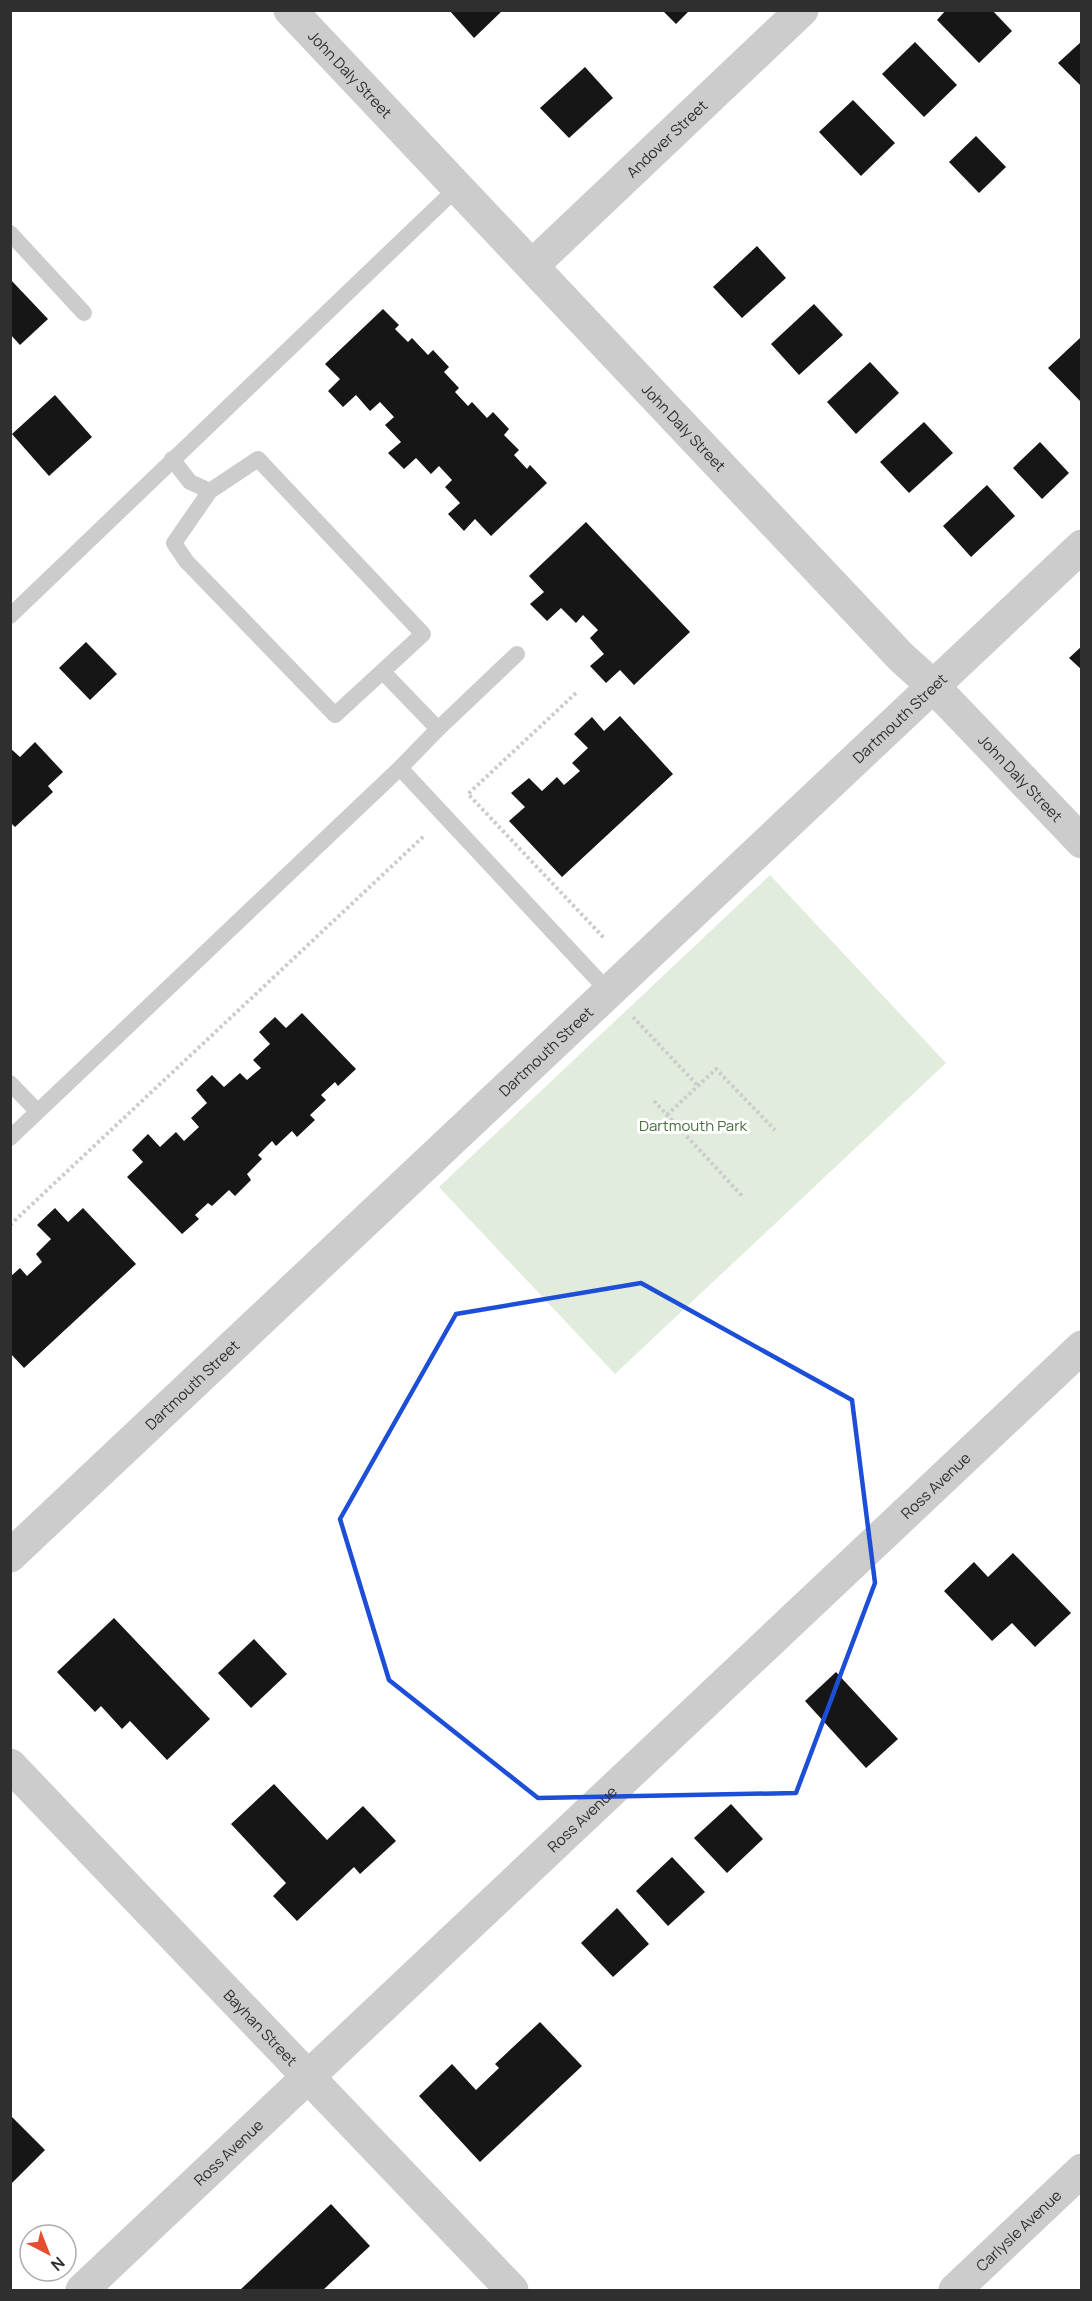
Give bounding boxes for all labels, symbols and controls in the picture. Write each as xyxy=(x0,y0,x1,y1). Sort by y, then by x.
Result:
street label: John Daly Street xyxy=(304,25,397,122)
street label: Andover Street xyxy=(621,95,712,182)
street label: John Daly Street xyxy=(637,379,731,476)
street label: Dartmouth Street xyxy=(848,668,951,768)
street label: John Daly Street xyxy=(974,729,1067,826)
street label: Dartmouth Street xyxy=(494,1002,597,1101)
park label: Dartmouth Park xyxy=(639,1115,748,1136)
street label: Dartmouth Street xyxy=(140,1335,244,1434)
street label: Ross Avenue xyxy=(896,1447,975,1523)
street label: Ross Avenue xyxy=(542,1781,621,1857)
street label: Bayhan Street xyxy=(219,1985,302,2070)
street label: Ross Avenue xyxy=(189,2114,268,2190)
street label: Carlysle Avenue xyxy=(971,2185,1066,2276)
north arrow xyxy=(18,2223,78,2283)
text: N xyxy=(46,2252,70,2276)

